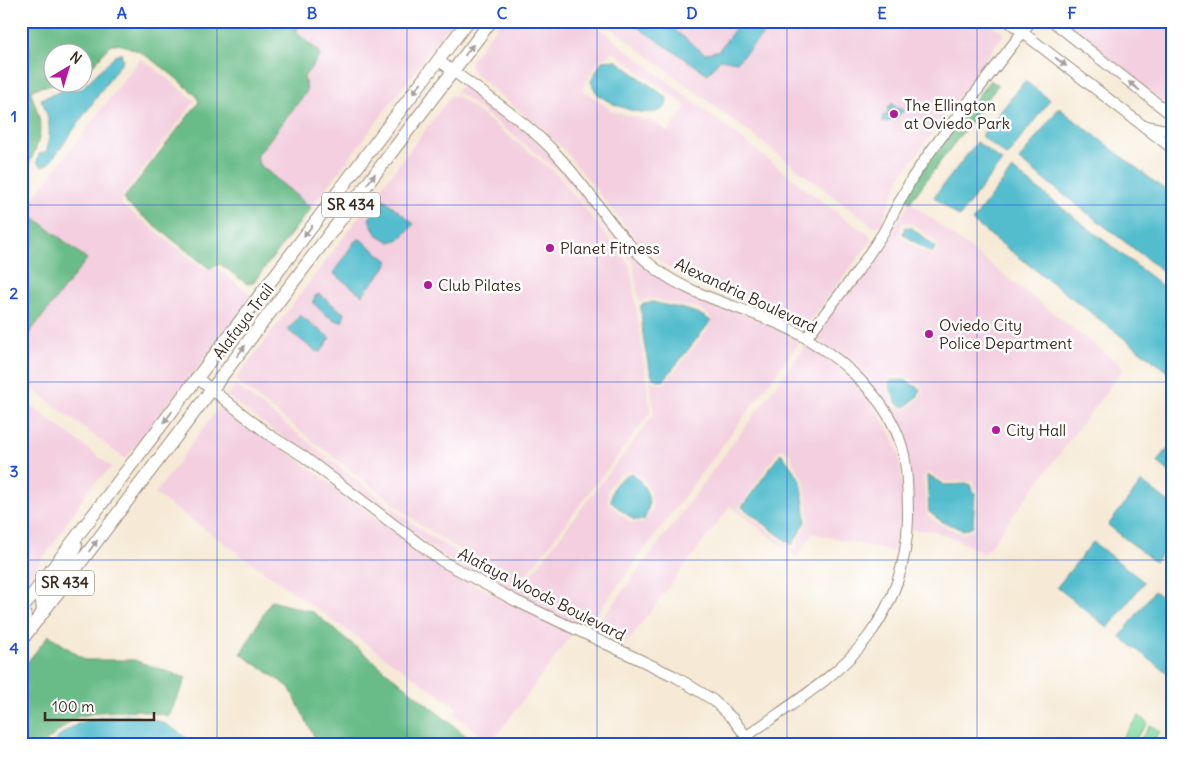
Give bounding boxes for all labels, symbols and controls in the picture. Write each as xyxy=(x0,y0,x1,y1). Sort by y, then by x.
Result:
text: A xyxy=(117,3,127,23)
text: B xyxy=(307,3,318,23)
text: C xyxy=(497,3,508,23)
text: D xyxy=(686,3,698,23)
text: E xyxy=(877,3,887,23)
text: F xyxy=(1067,3,1077,23)
north arrow xyxy=(42,42,92,92)
one-way arrow xyxy=(464,44,475,57)
text: N xyxy=(67,48,85,68)
one-way arrow xyxy=(1054,57,1067,68)
one-way arrow xyxy=(1128,80,1141,91)
one-way arrow xyxy=(412,81,422,95)
place label: The Ellington at Oviedo Park xyxy=(904,95,1010,133)
text: 1 xyxy=(11,106,17,126)
marker: The Ellington at Oviedo Park xyxy=(888,108,900,120)
one-way arrow xyxy=(366,172,376,186)
road number: SR 434 xyxy=(322,192,380,218)
one-way arrow xyxy=(303,225,314,238)
place label: Planet Fitness xyxy=(560,238,660,258)
marker: Planet Fitness xyxy=(544,242,556,254)
street label: Alexandria Boulevard xyxy=(672,253,820,337)
place label: Club Pilates xyxy=(438,275,521,295)
street label: Alafaya Trail xyxy=(208,279,278,363)
marker: Club Pilates xyxy=(422,279,434,291)
text: 2 xyxy=(10,283,19,303)
place label: Oviedo City Police Department xyxy=(939,315,1073,353)
marker: Oviedo City Police Department xyxy=(923,328,935,340)
one-way arrow xyxy=(236,344,246,358)
one-way arrow xyxy=(162,410,173,423)
place label: City Hall xyxy=(1006,420,1066,440)
marker: City Hall xyxy=(990,424,1002,436)
text: 3 xyxy=(9,461,19,481)
one-way arrow xyxy=(88,539,98,553)
street label: Alafaya Woods Boulevard xyxy=(455,543,629,645)
road number: SR 434 xyxy=(36,570,94,596)
text: 4 xyxy=(9,638,19,658)
scale bar xyxy=(45,690,154,722)
text: 100 m xyxy=(52,697,94,716)

